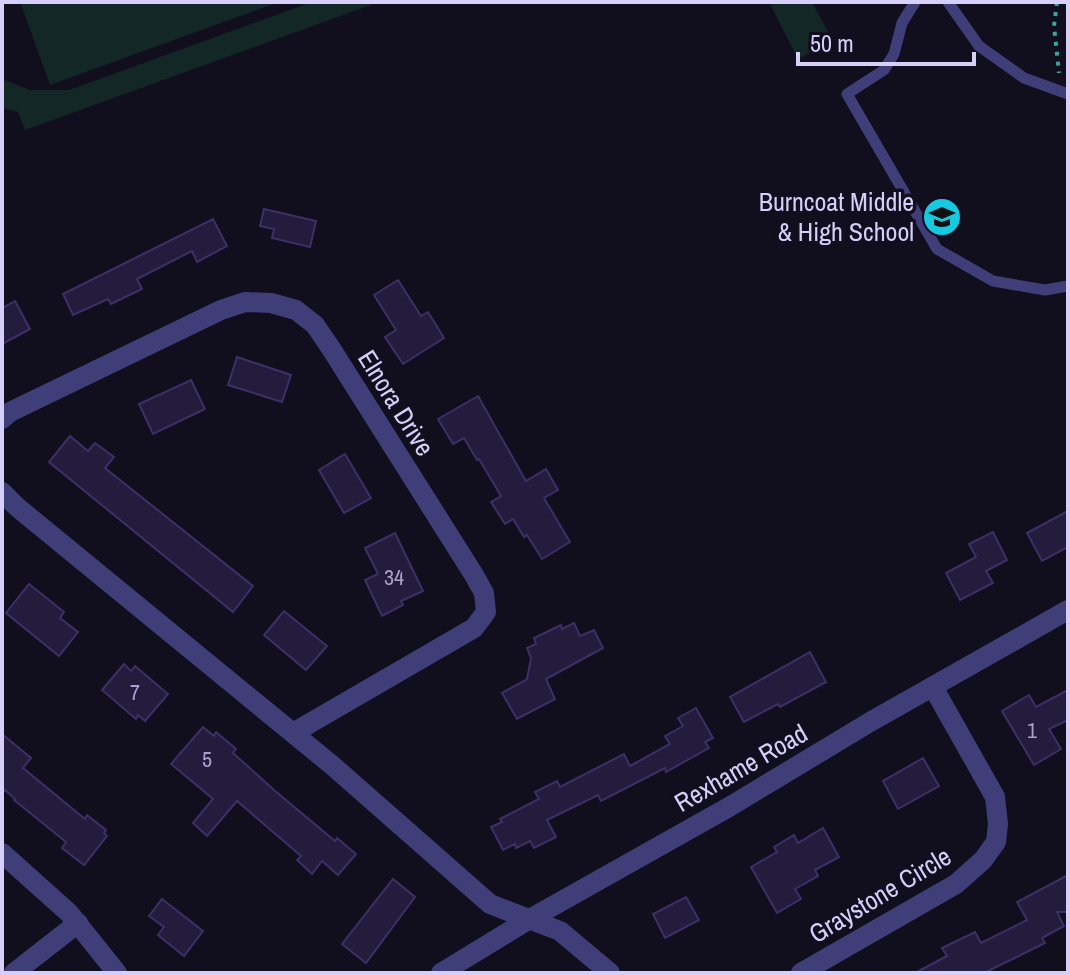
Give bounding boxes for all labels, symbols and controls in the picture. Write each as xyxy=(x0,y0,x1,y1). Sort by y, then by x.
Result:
scale bar xyxy=(798,16,974,66)
text: 50 m xyxy=(810,27,854,59)
place label: Burncoat Middle & High School xyxy=(759,184,914,249)
school or university icon: Burncoat Middle & High School xyxy=(921,196,963,238)
street label: Elnora Drive xyxy=(350,343,443,462)
house number: 34 xyxy=(384,562,404,592)
house number: 7 xyxy=(130,677,140,707)
street label: Rexhame Road xyxy=(668,715,814,820)
house number: 1 xyxy=(1027,715,1037,745)
house number: 5 xyxy=(202,744,212,774)
street label: Graystone Circle xyxy=(802,838,957,951)

